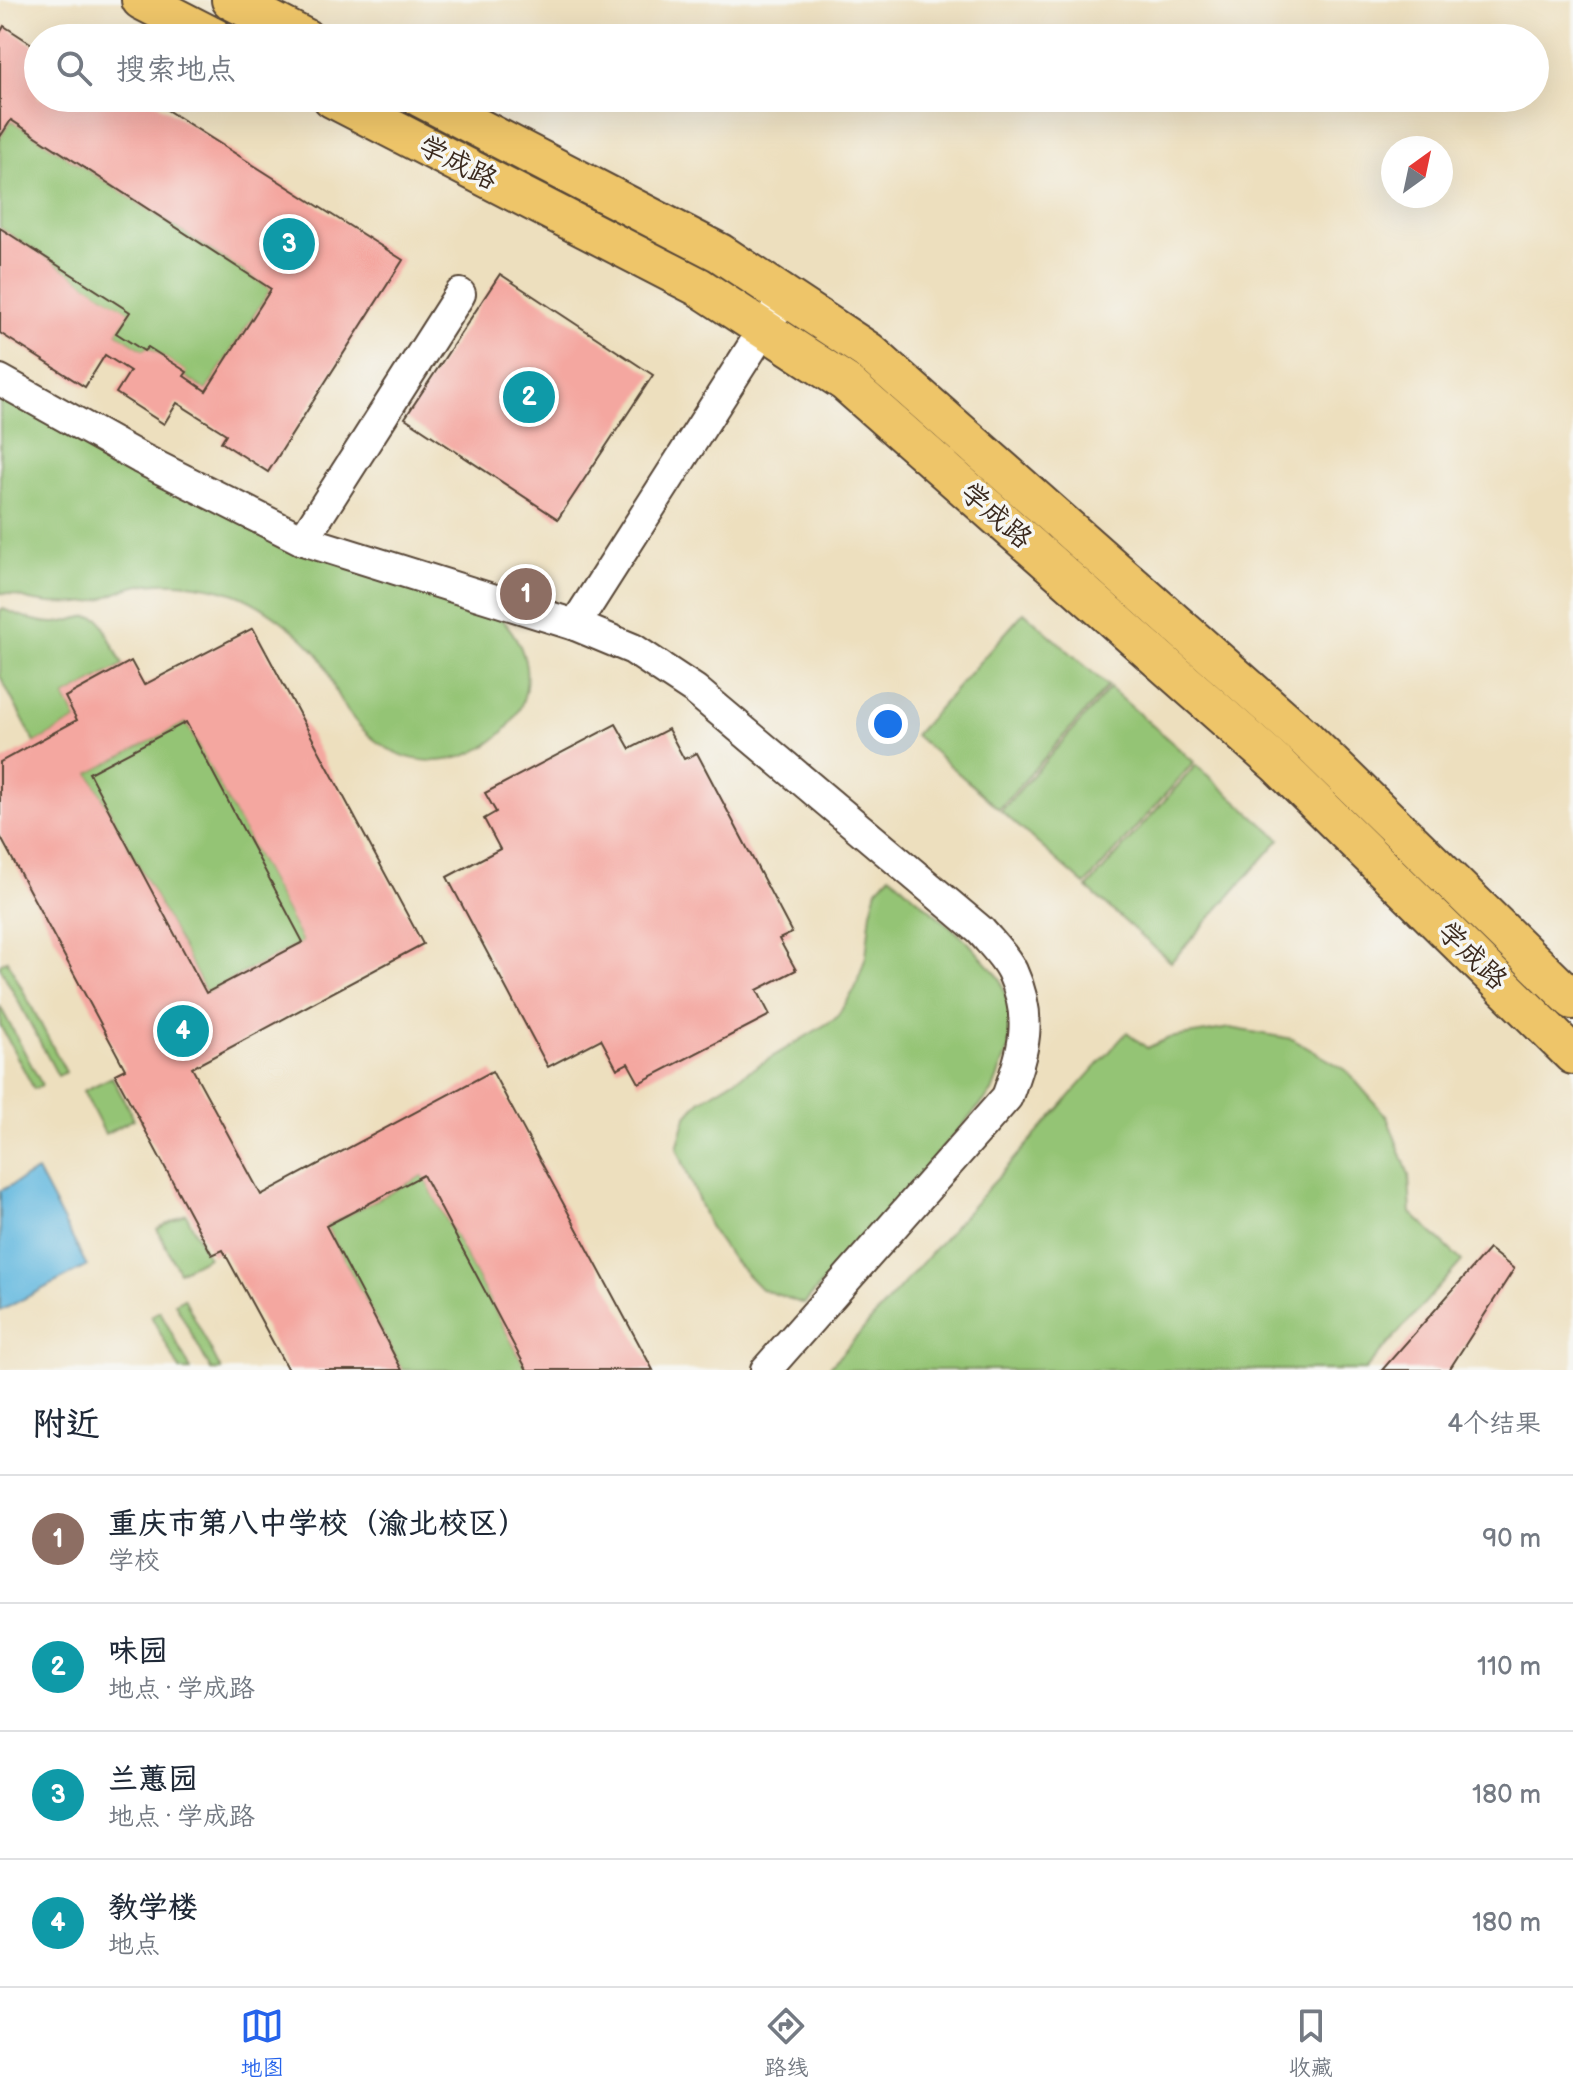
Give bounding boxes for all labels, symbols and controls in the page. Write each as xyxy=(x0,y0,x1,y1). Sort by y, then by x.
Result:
search box xyxy=(24,24,1549,112)
icon: search xyxy=(52,46,96,90)
text: 搜索地点 xyxy=(116,52,236,88)
street label: 学成路 xyxy=(413,129,503,197)
north arrow xyxy=(1381,136,1453,208)
pin: 3 xyxy=(263,214,315,274)
pin: 2 xyxy=(503,367,555,427)
street label: 学成路 xyxy=(953,476,1039,556)
pin: 1 xyxy=(500,564,552,624)
your location xyxy=(868,704,908,744)
street label: 学成路 xyxy=(1430,915,1514,997)
pin: 4 xyxy=(157,1001,209,1061)
text: 附近 xyxy=(32,1404,100,1445)
text: 4个结果 xyxy=(1447,1409,1541,1440)
text: 重庆市第八中学校（渝北校区） xyxy=(108,1506,528,1542)
text: 1 xyxy=(53,1524,63,1555)
text: 90 m xyxy=(1482,1524,1541,1555)
text: 学校 xyxy=(108,1546,160,1577)
text: 味园 xyxy=(108,1634,168,1670)
text: 2 xyxy=(50,1652,66,1683)
text: 110 m xyxy=(1477,1652,1541,1683)
text: 地点 · 学成路 xyxy=(108,1674,255,1705)
text: 兰蕙园 xyxy=(108,1762,198,1798)
text: 3 xyxy=(50,1780,66,1811)
text: 180 m xyxy=(1472,1780,1541,1811)
text: 地点 · 学成路 xyxy=(108,1802,255,1833)
text: 教学楼 xyxy=(108,1890,198,1926)
text: 4 xyxy=(50,1908,66,1939)
text: 180 m xyxy=(1472,1908,1541,1939)
text: 地点 xyxy=(108,1930,160,1961)
tab: 地图 xyxy=(240,2004,284,2082)
tab: 路线 xyxy=(764,2004,809,2082)
tab: 收藏 xyxy=(1289,2004,1333,2082)

